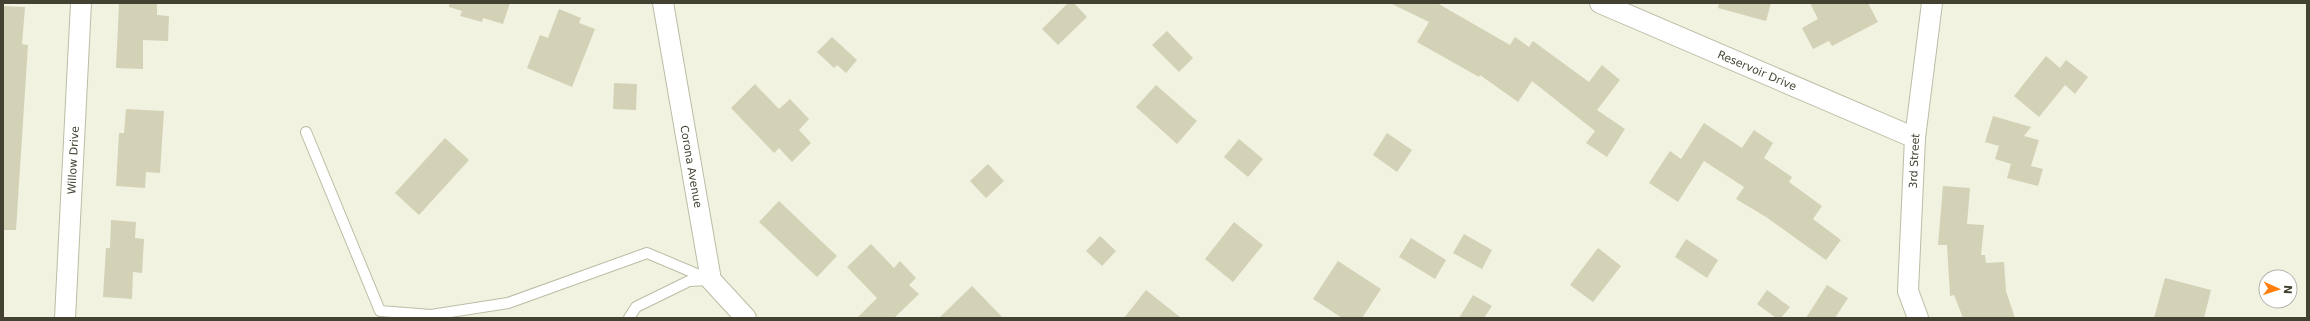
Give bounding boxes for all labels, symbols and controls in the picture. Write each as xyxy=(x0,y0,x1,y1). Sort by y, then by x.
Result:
street label: Reservoir Drive xyxy=(1715,48,1799,94)
street label: Corona Avenue xyxy=(677,124,704,209)
street label: Willow Drive xyxy=(65,126,82,195)
street label: 3rd Street xyxy=(1907,132,1923,189)
north arrow xyxy=(2258,269,2298,309)
text: N xyxy=(2281,285,2294,294)

